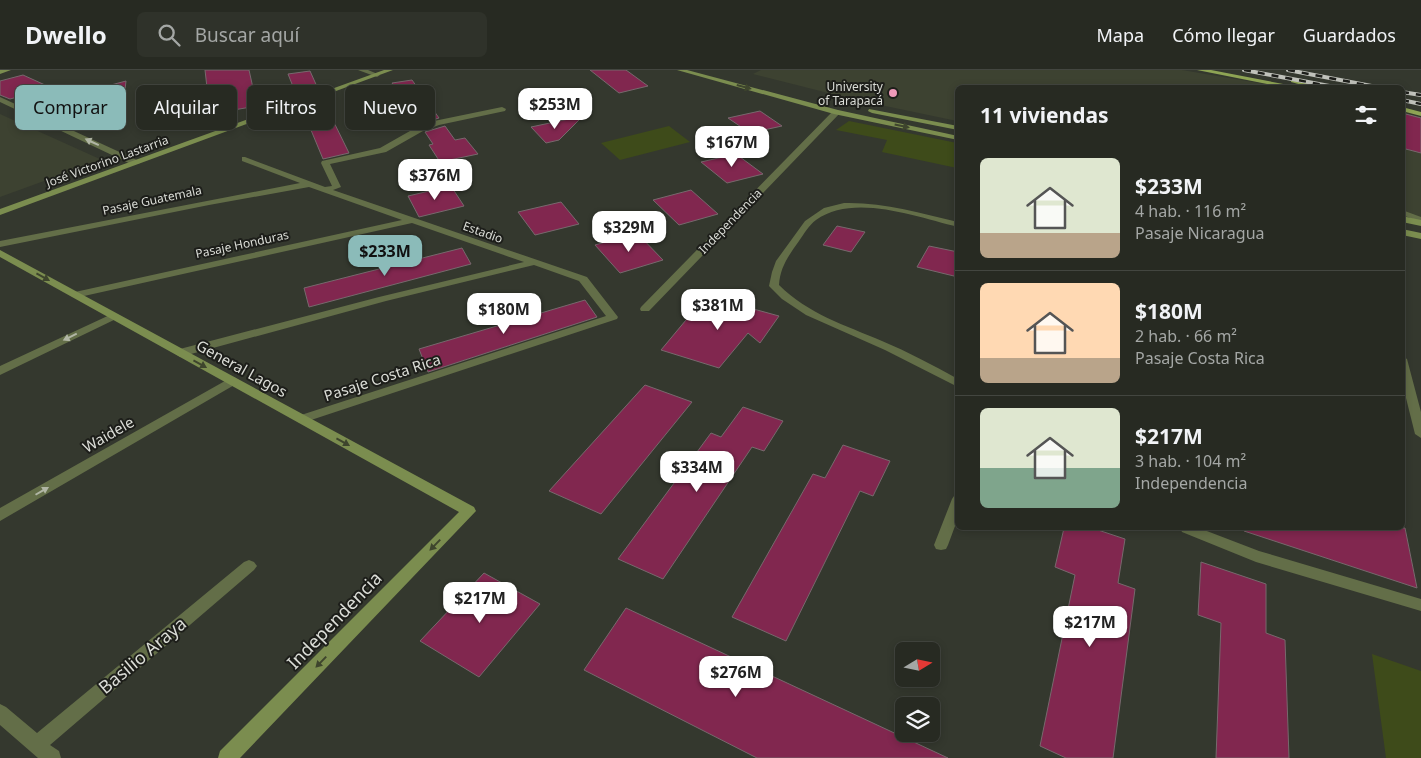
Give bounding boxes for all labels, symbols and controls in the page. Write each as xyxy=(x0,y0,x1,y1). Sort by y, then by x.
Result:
search box xyxy=(137,12,487,57)
text: Dwello xyxy=(25,18,107,51)
icon: search xyxy=(155,21,183,49)
text: Buscar aquí xyxy=(195,22,300,48)
text: Mapa xyxy=(1097,23,1144,47)
text: Cómo llegar xyxy=(1172,23,1275,47)
text: Guardados xyxy=(1303,23,1396,47)
place label: University of Tarapacá xyxy=(818,78,884,109)
one-way arrow xyxy=(737,84,752,92)
chip: Comprar xyxy=(15,85,126,130)
chip: Alquilar xyxy=(136,85,237,130)
chip: Filtros xyxy=(247,85,335,130)
chip: Nuevo xyxy=(345,85,435,130)
marker: University of Tarapacá xyxy=(887,87,899,99)
pin: $253M xyxy=(520,88,590,130)
text: $253M xyxy=(529,93,581,115)
text: 11 viviendas xyxy=(980,101,1109,129)
icon: filters xyxy=(1352,101,1380,129)
one-way arrow xyxy=(894,122,909,130)
pin: $167M xyxy=(697,126,767,168)
street label: José Victorino Lastarria xyxy=(42,131,171,191)
text: $167M xyxy=(706,131,758,153)
one-way arrow xyxy=(85,138,99,146)
pin: $376M xyxy=(400,158,470,201)
text: $376M xyxy=(409,164,461,186)
text: $233M xyxy=(1135,172,1203,200)
icon: home xyxy=(1020,178,1080,238)
street label: Pasaje Guatemala xyxy=(101,181,203,219)
street label: Independencia xyxy=(695,185,765,257)
text: 4 hab. · 116 m² xyxy=(1135,200,1246,222)
pin: $329M xyxy=(594,210,664,253)
text: $329M xyxy=(603,216,655,238)
street label: Estadio xyxy=(461,217,505,247)
text: Pasaje Nicaragua xyxy=(1135,222,1265,244)
street label: Pasaje Honduras xyxy=(194,226,290,262)
pin: $233M xyxy=(350,234,420,277)
text: $233M xyxy=(359,240,411,262)
one-way arrow xyxy=(35,273,50,281)
pin: $381M xyxy=(683,288,753,331)
pin: $180M xyxy=(469,292,539,335)
text: $381M xyxy=(692,294,744,316)
text: $180M xyxy=(1135,297,1203,325)
text: $180M xyxy=(478,298,530,320)
icon: home xyxy=(1020,303,1080,363)
text: 2 hab. · 66 m² xyxy=(1135,325,1237,347)
one-way arrow xyxy=(63,333,77,341)
street label: General Lagos xyxy=(193,335,291,401)
text: Pasaje Costa Rica xyxy=(1135,347,1265,369)
street label: Pasaje Costa Rica xyxy=(321,349,443,405)
one-way arrow xyxy=(194,359,207,368)
street label: Waidele xyxy=(79,411,137,457)
text: $217M xyxy=(1135,422,1203,450)
icon: home xyxy=(1020,428,1080,488)
one-way arrow xyxy=(336,437,350,446)
pin: $334M xyxy=(662,450,732,493)
text: 3 hab. · 104 m² xyxy=(1135,450,1246,472)
text: $334M xyxy=(671,456,723,478)
text: Independencia xyxy=(1135,472,1247,494)
one-way arrow xyxy=(36,486,49,495)
one-way arrow xyxy=(429,539,441,551)
street label: Independencia xyxy=(281,566,387,674)
pin: $217M xyxy=(445,582,515,624)
text: $217M xyxy=(454,587,506,609)
pin: $217M xyxy=(1055,606,1125,648)
street label: Basilio Araya xyxy=(93,611,191,699)
text: $217M xyxy=(1064,611,1116,633)
north arrow xyxy=(895,642,940,688)
map controls xyxy=(895,642,940,742)
one-way arrow xyxy=(315,655,327,667)
pin: $276M xyxy=(701,656,771,698)
text: $276M xyxy=(710,661,762,683)
button: layers xyxy=(895,697,940,742)

